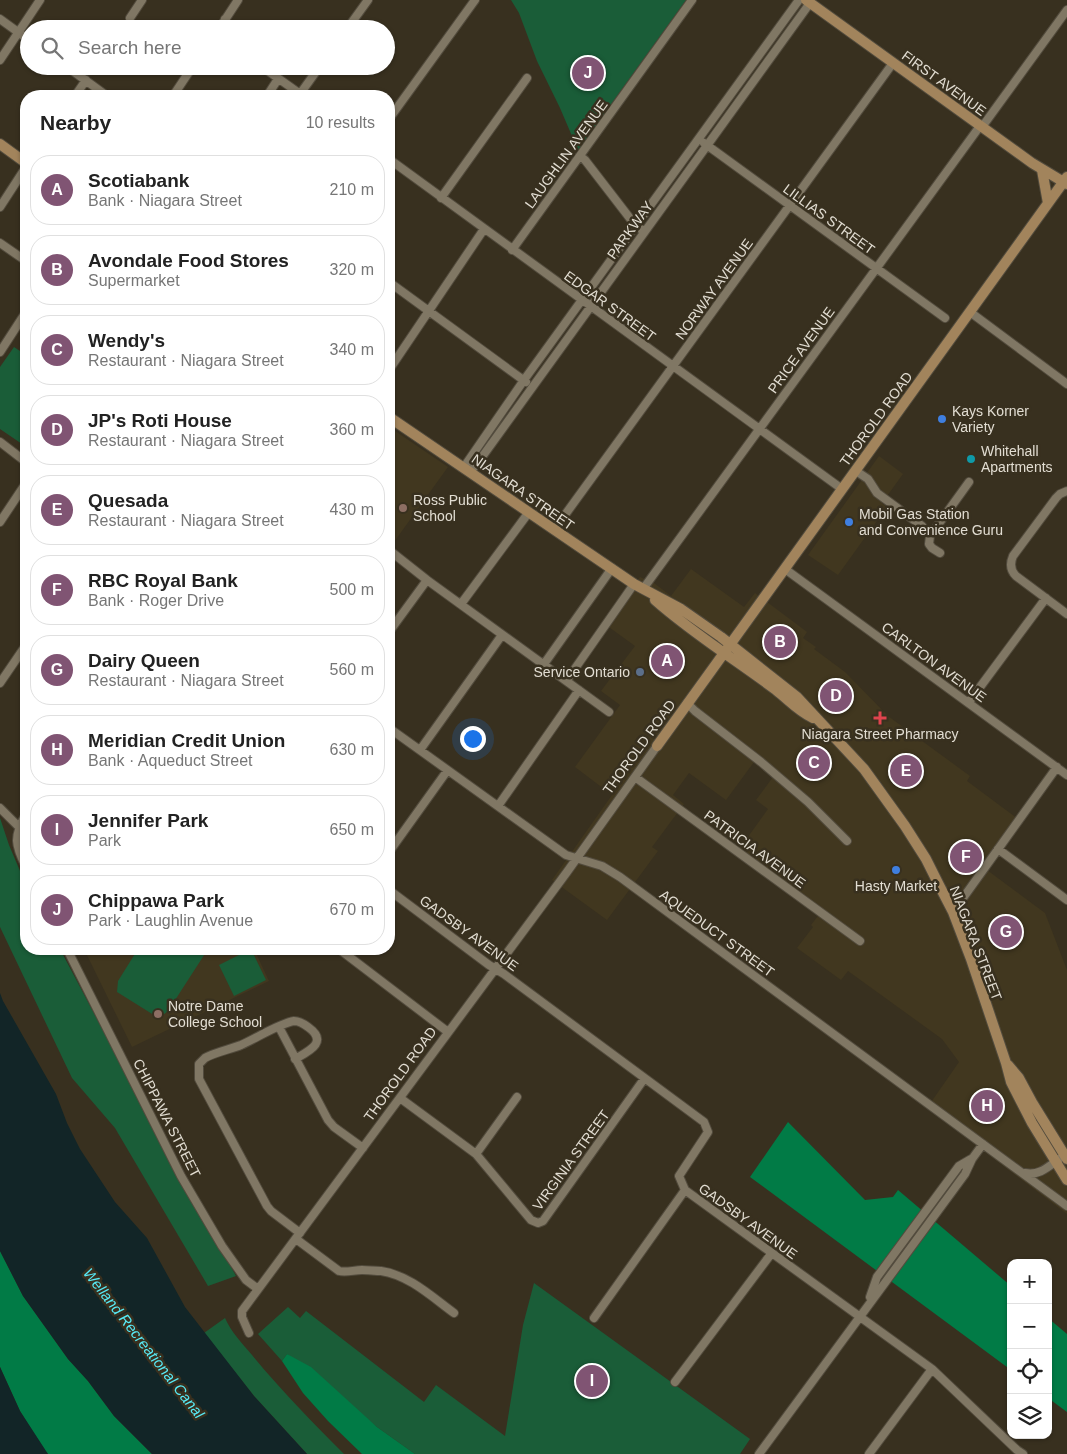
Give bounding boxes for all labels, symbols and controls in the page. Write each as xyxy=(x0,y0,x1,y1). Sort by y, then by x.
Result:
search box xyxy=(20,20,395,75)
icon: search xyxy=(38,34,66,62)
text: Search here xyxy=(78,37,182,58)
street label: FIRST AVENUE xyxy=(899,47,989,119)
pin: J xyxy=(572,54,604,92)
street label: LAUGHLIN AVENUE xyxy=(521,97,611,211)
text: Nearby xyxy=(40,111,111,134)
text: 10 results xyxy=(306,114,375,131)
text: Scotiabank xyxy=(88,170,189,191)
text: A xyxy=(51,181,63,198)
text: 210 m xyxy=(330,181,374,198)
street label: LILLIAS STREET xyxy=(780,181,878,258)
text: Bank · Niagara Street xyxy=(88,192,242,209)
street label: PARKWAY xyxy=(604,197,657,262)
street label: NORWAY AVENUE xyxy=(672,236,756,342)
text: Avondale Food Stores xyxy=(88,250,289,271)
text: B xyxy=(51,261,63,278)
text: 320 m xyxy=(330,261,374,278)
street label: EDGAR STREET xyxy=(561,268,659,345)
text: Supermarket xyxy=(88,272,180,289)
street label: PRICE AVENUE xyxy=(764,304,838,396)
text: Wendy's xyxy=(88,330,165,351)
text: C xyxy=(51,341,63,358)
text: 340 m xyxy=(330,341,374,358)
text: Restaurant · Niagara Street xyxy=(88,352,284,369)
street label: THOROLD ROAD xyxy=(836,369,916,469)
place label: Kays Korner Variety xyxy=(952,403,1029,435)
text: JP's Roti House xyxy=(88,410,232,431)
marker: Kays Korner Variety xyxy=(936,413,948,425)
text: D xyxy=(51,421,63,438)
text: 360 m xyxy=(330,421,374,438)
text: Restaurant · Niagara Street xyxy=(88,432,284,449)
place label: Whitehall Apartments xyxy=(981,443,1053,475)
street label: NIAGARA STREET xyxy=(469,451,578,534)
marker: Whitehall Apartments xyxy=(965,453,977,465)
text: Quesada xyxy=(88,490,168,511)
place label: Ross Public School xyxy=(413,492,487,524)
text: E xyxy=(52,501,62,518)
text: 430 m xyxy=(330,501,374,518)
marker: Ross Public School xyxy=(397,502,409,514)
place label: Mobil Gas Station and Convenience Guru xyxy=(859,506,1003,538)
text: Restaurant · Niagara Street xyxy=(88,512,284,529)
marker: Mobil Gas Station and Convenience Guru xyxy=(843,516,855,528)
text: RBC Royal Bank xyxy=(88,570,238,591)
text: F xyxy=(52,581,62,598)
text: 500 m xyxy=(330,581,374,598)
text: Bank · Roger Drive xyxy=(88,592,224,609)
street label: CARLTON AVENUE xyxy=(879,619,989,705)
pin: B xyxy=(764,623,796,661)
pin: A xyxy=(651,642,683,680)
text: Dairy Queen xyxy=(88,650,200,671)
text: G xyxy=(51,661,63,678)
text: 560 m xyxy=(330,661,374,678)
place label: Service Ontario xyxy=(534,664,630,680)
marker: Service Ontario xyxy=(634,666,646,678)
text: Restaurant · Niagara Street xyxy=(88,672,284,689)
pin: D xyxy=(820,677,852,715)
street label: THOROLD ROAD xyxy=(599,697,679,797)
marker: Niagara Street Pharmacy xyxy=(874,712,886,724)
your location xyxy=(460,726,486,752)
place label: Niagara Street Pharmacy xyxy=(801,726,959,742)
text: Meridian Credit Union xyxy=(88,730,285,751)
text: H xyxy=(51,741,63,758)
text: 630 m xyxy=(330,741,374,758)
pin: C xyxy=(798,744,830,782)
text: Bank · Aqueduct Street xyxy=(88,752,253,769)
pin: E xyxy=(890,752,922,790)
street label: PATRICIA AVENUE xyxy=(701,807,809,891)
text: Jennifer Park xyxy=(88,810,208,831)
text: I xyxy=(55,821,59,838)
text: 650 m xyxy=(330,821,374,838)
text: Park xyxy=(88,832,121,849)
pin: F xyxy=(950,838,982,876)
marker: Hasty Market xyxy=(890,864,902,876)
place label: Hasty Market xyxy=(855,878,937,894)
street label: NIAGARA STREET xyxy=(946,883,1006,1003)
street label: AQUEDUCT STREET xyxy=(657,886,778,980)
text: Chippawa Park xyxy=(88,890,224,911)
street label: GADSBY AVENUE xyxy=(417,892,521,974)
text: J xyxy=(53,901,61,918)
text: 670 m xyxy=(330,901,374,918)
text: Park · Laughlin Avenue xyxy=(88,912,253,929)
pin: G xyxy=(990,913,1022,951)
place label: Notre Dame College School xyxy=(168,998,262,1030)
marker: Notre Dame College School xyxy=(152,1008,164,1020)
street label: THOROLD ROAD xyxy=(360,1024,440,1124)
street label: CHIPPAWA STREET xyxy=(130,1056,204,1180)
pin: H xyxy=(971,1087,1003,1125)
street label: VIRGINIA STREET xyxy=(529,1106,613,1213)
street label: GADSBY AVENUE xyxy=(696,1180,800,1262)
map controls xyxy=(1007,1259,1052,1439)
button: + xyxy=(1007,1259,1052,1304)
water label: Welland Recreational Canal xyxy=(80,1265,208,1422)
button: − xyxy=(1007,1304,1052,1349)
button: locate xyxy=(1007,1349,1052,1394)
pin: I xyxy=(576,1362,608,1400)
button: layers xyxy=(1007,1394,1052,1439)

